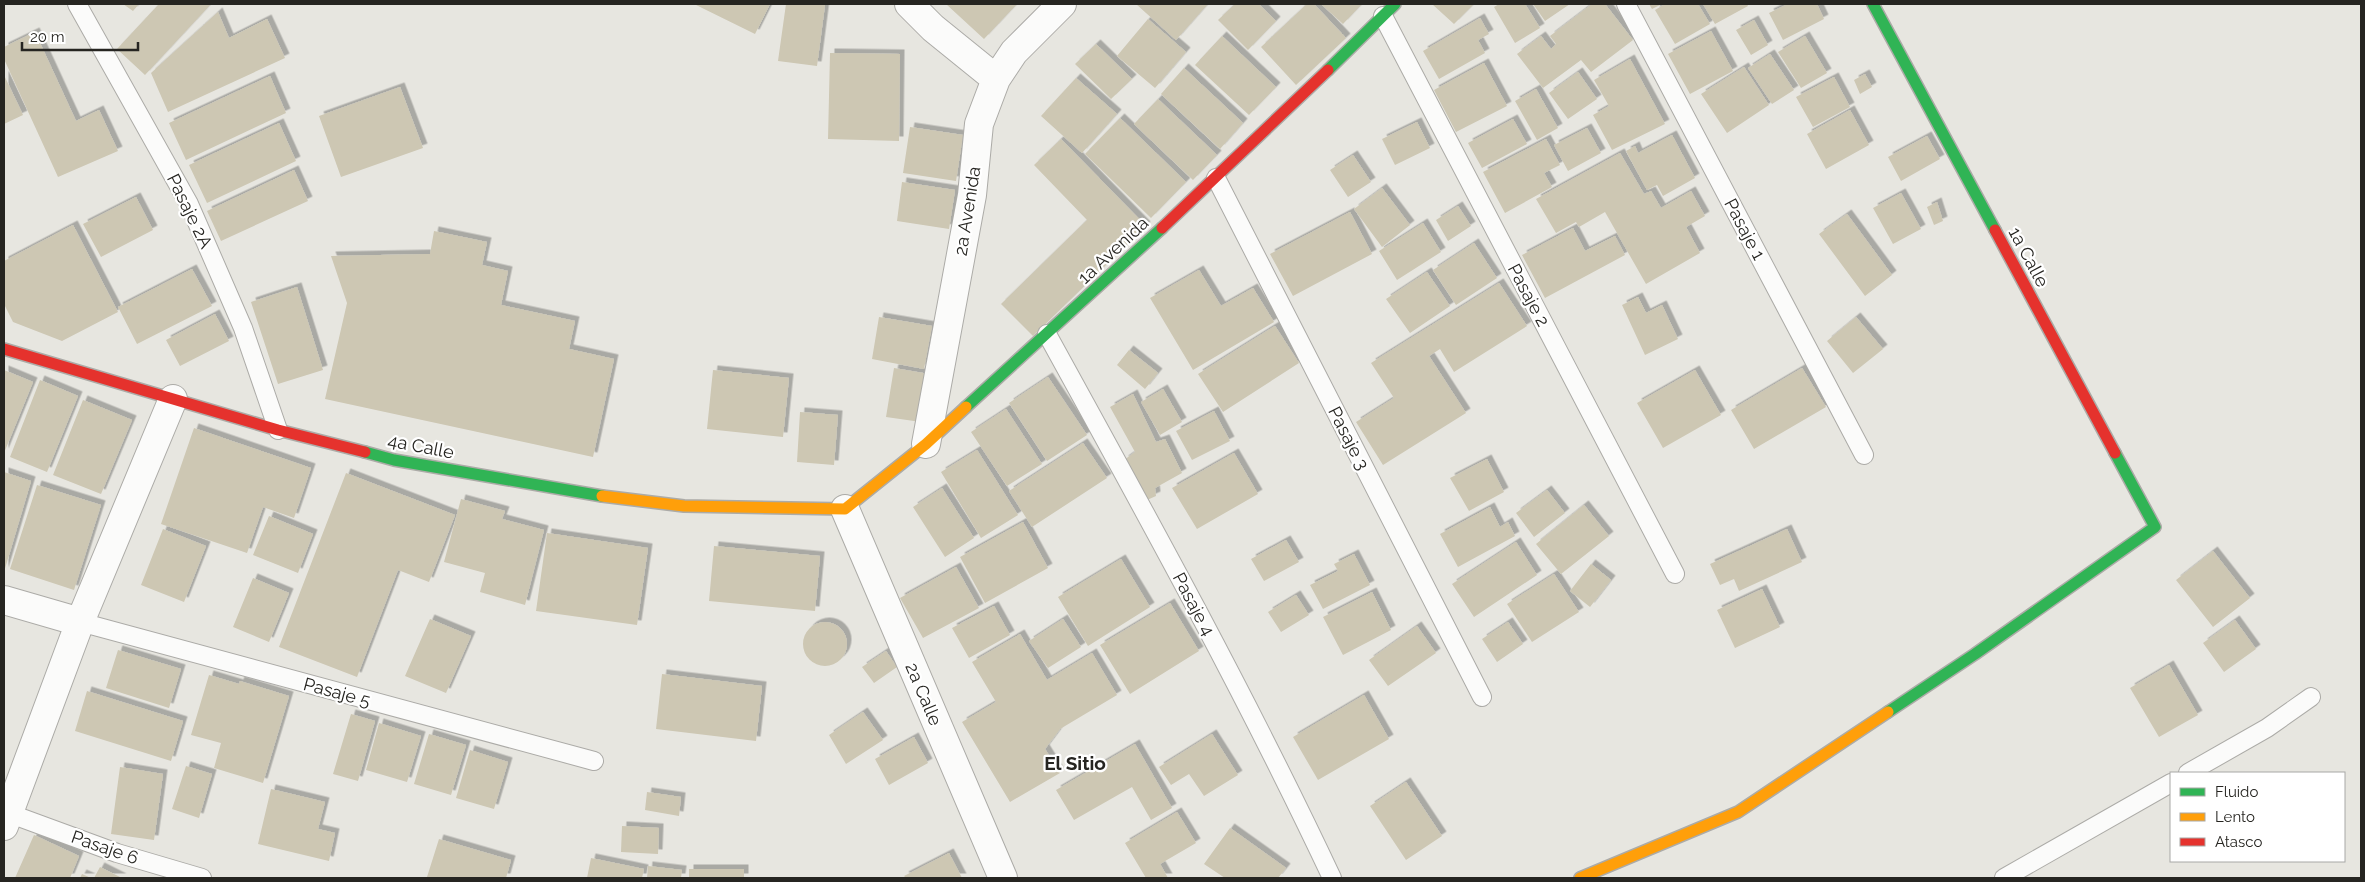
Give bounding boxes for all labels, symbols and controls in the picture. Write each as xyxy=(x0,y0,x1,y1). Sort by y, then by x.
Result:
scale bar xyxy=(22,20,139,52)
text: 20 m xyxy=(30,28,65,46)
street label: 2a Avenida xyxy=(950,165,984,257)
street label: Pasaje 2A xyxy=(163,170,217,252)
street label: Pasaje 1 xyxy=(1720,195,1770,263)
street label: 1a Avenida xyxy=(1074,212,1152,288)
street label: 1a Calle xyxy=(2005,224,2054,291)
street label: Pasaje 2 xyxy=(1504,260,1554,330)
street label: Pasaje 3 xyxy=(1324,403,1374,473)
street label: 4a Calle xyxy=(386,429,456,463)
street label: Pasaje 4 xyxy=(1169,569,1219,639)
street label: 2a Calle xyxy=(901,659,947,729)
street label: Pasaje 5 xyxy=(301,673,373,711)
district label: El Sitio xyxy=(1044,752,1106,774)
legend xyxy=(2170,772,2345,862)
text: Fluido xyxy=(2215,783,2258,801)
text: Lento xyxy=(2215,808,2255,826)
street label: Pasaje 6 xyxy=(69,826,141,868)
text: Atasco xyxy=(2215,833,2262,851)

